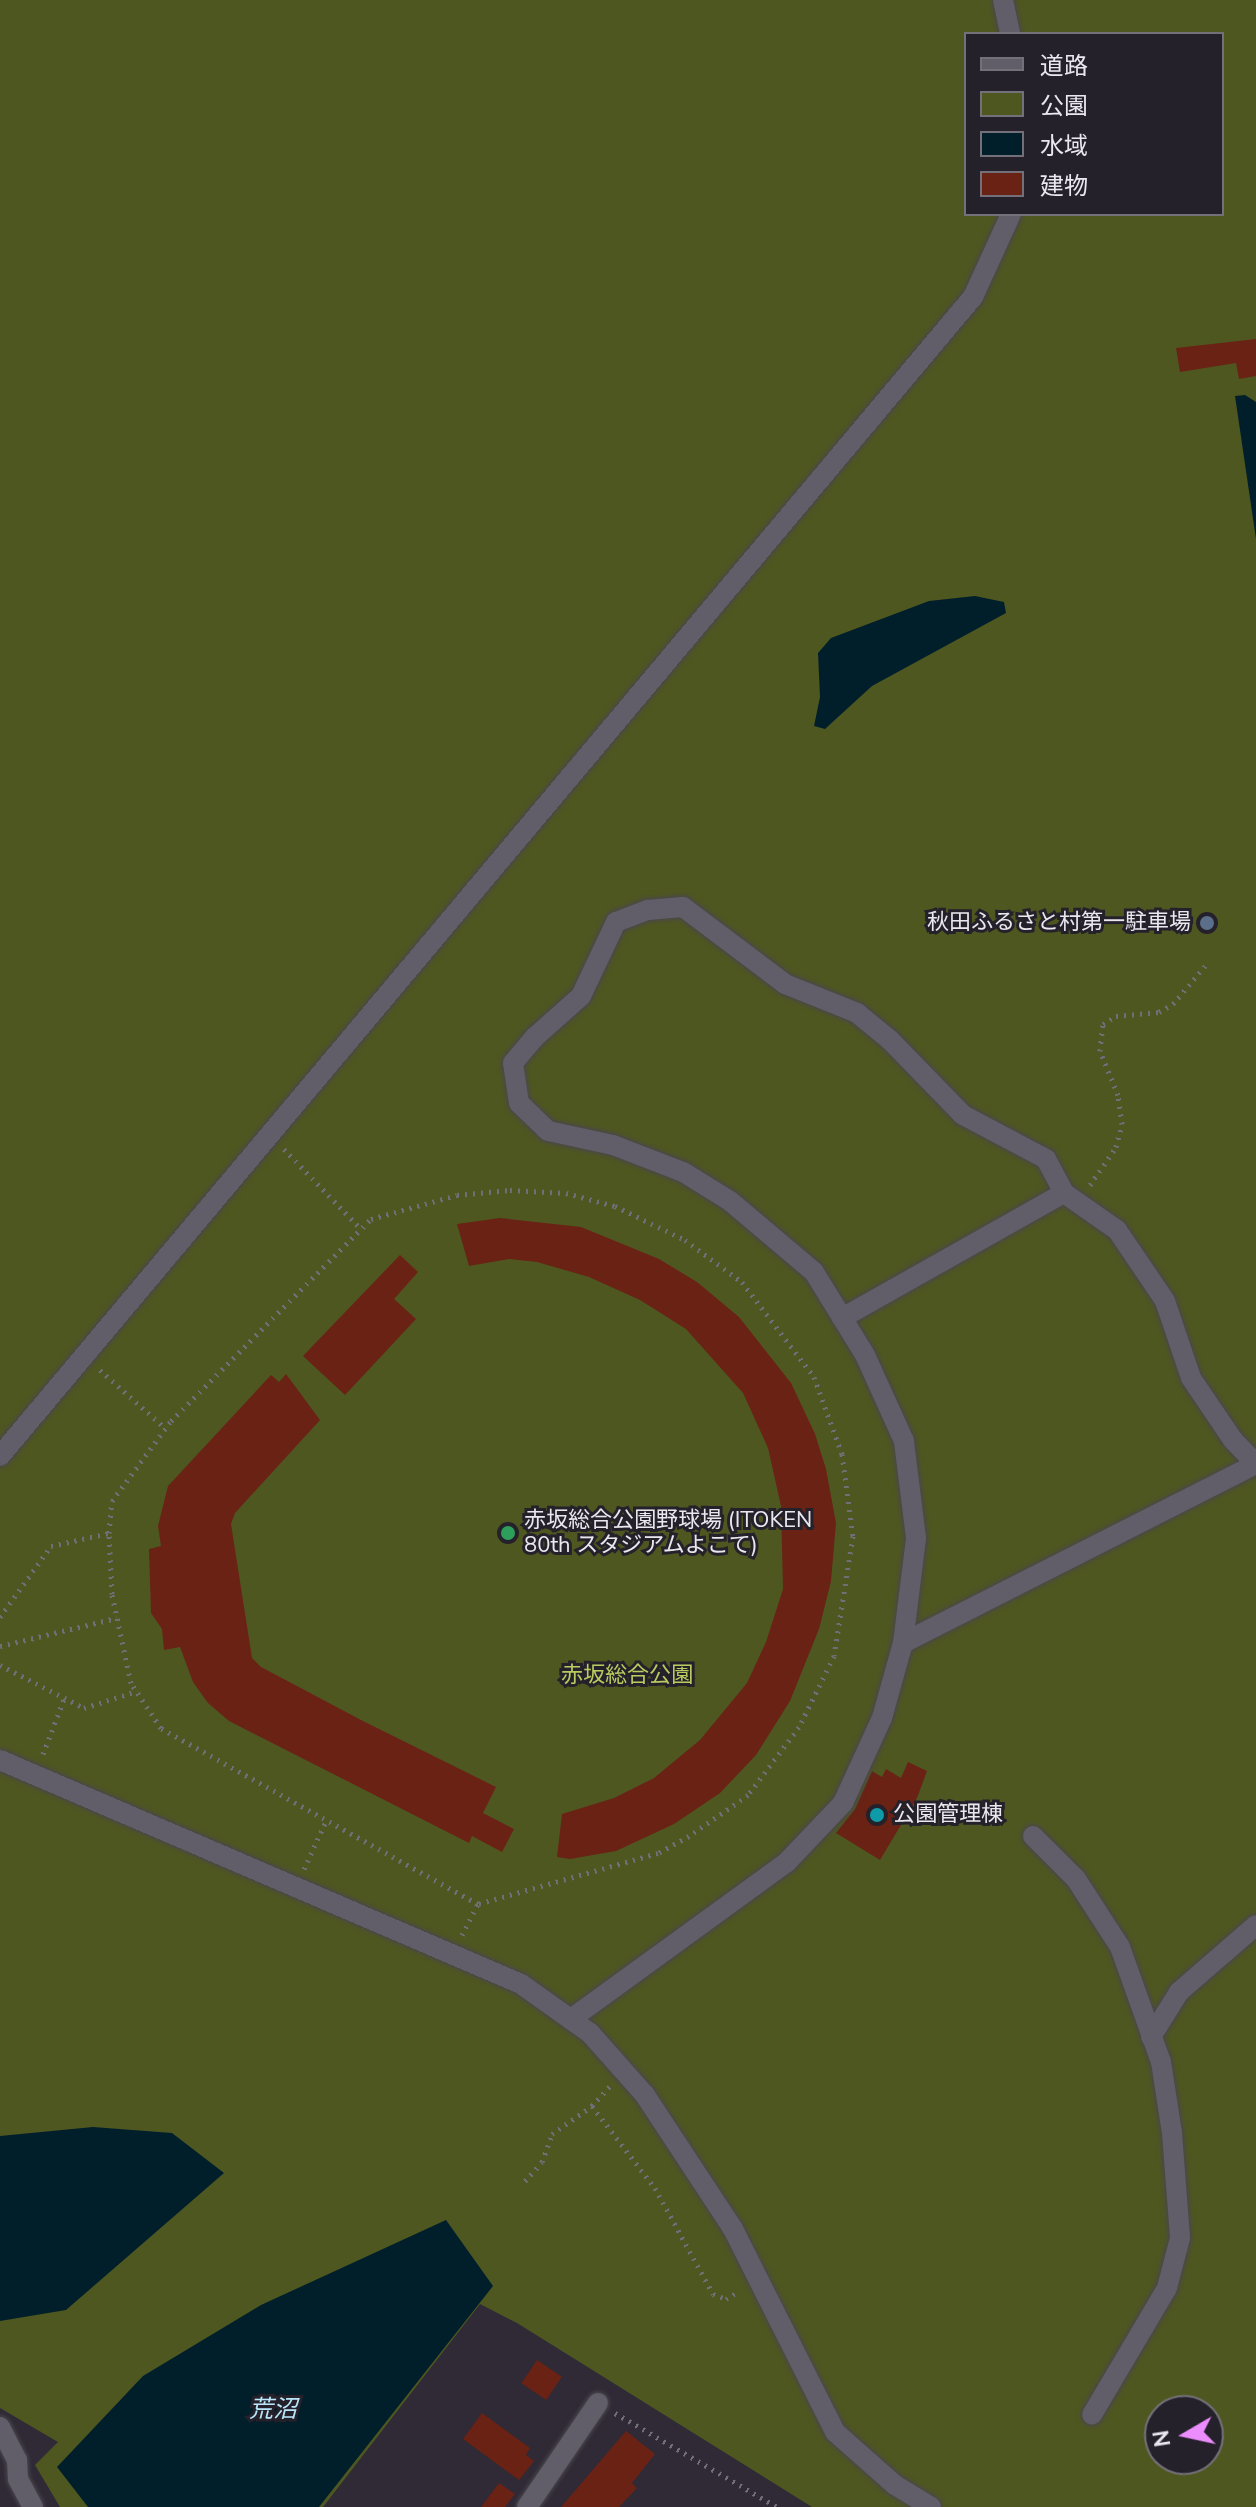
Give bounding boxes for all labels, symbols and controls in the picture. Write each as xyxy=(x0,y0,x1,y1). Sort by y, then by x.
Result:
legend xyxy=(964,32,1224,216)
text: 道路 xyxy=(1040,50,1088,82)
text: 公園 xyxy=(1040,90,1088,122)
text: 水域 xyxy=(1040,130,1088,162)
text: 建物 xyxy=(1040,170,1088,202)
place label: 秋田ふるさと村第一駐車場 xyxy=(927,910,1191,936)
marker: 秋田ふるさと村第一駐車場 xyxy=(1198,914,1216,932)
place label: 赤坂総合公園野球場 (ITOKEN 80th スタジアムよこて) xyxy=(524,1507,812,1558)
marker: 赤坂総合公園野球場 (ITOKEN 80th スタジアムよこて) xyxy=(499,1524,517,1542)
park label: 赤坂総合公園 xyxy=(561,1663,693,1689)
place label: 公園管理棟 xyxy=(893,1802,1003,1828)
marker: 公園管理棟 xyxy=(868,1806,886,1824)
north arrow xyxy=(1144,2395,1224,2475)
water label: 荒沼 xyxy=(249,2396,297,2424)
text: N xyxy=(1146,2428,1178,2449)

